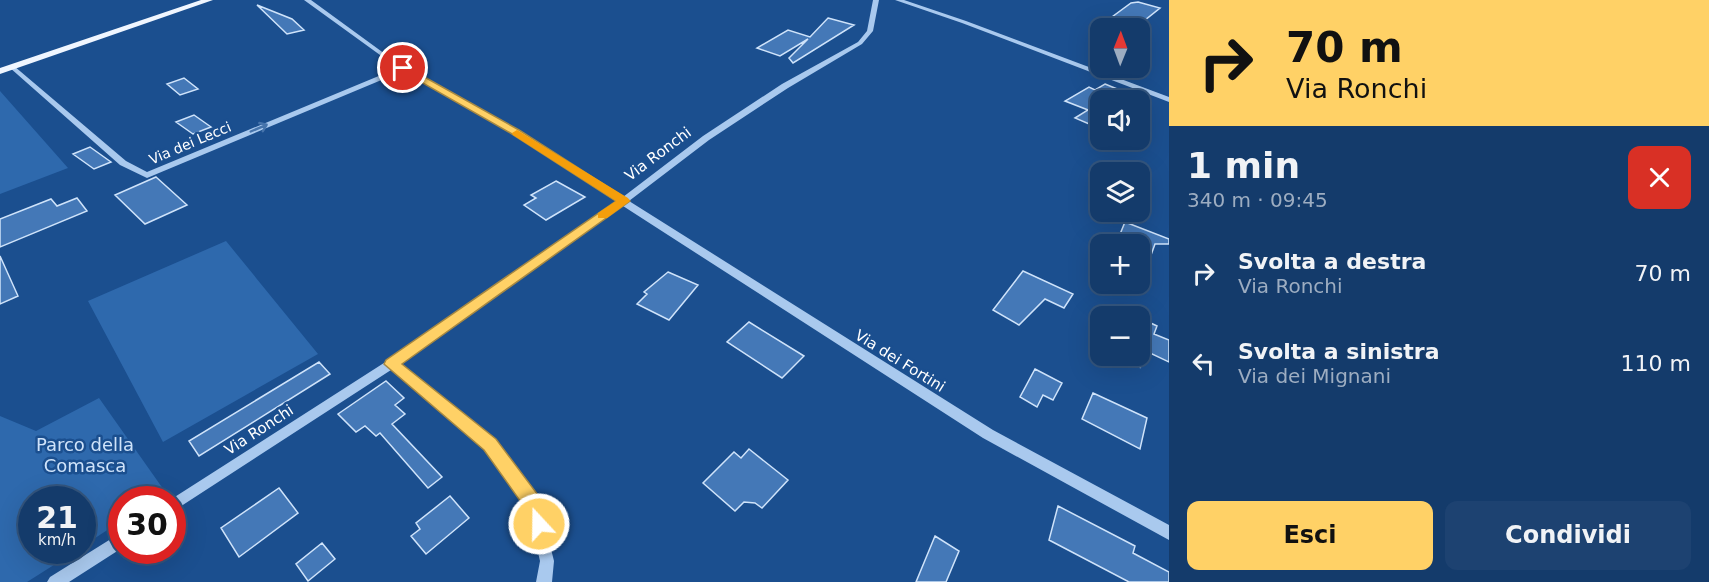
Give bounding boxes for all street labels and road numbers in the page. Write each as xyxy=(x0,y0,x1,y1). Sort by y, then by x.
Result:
street label: Via dei Lecci xyxy=(147,119,233,167)
street label: Via Ronchi xyxy=(621,123,695,185)
street label: Via dei Fortini xyxy=(852,326,948,396)
street label: Via Ronchi xyxy=(221,401,297,459)

